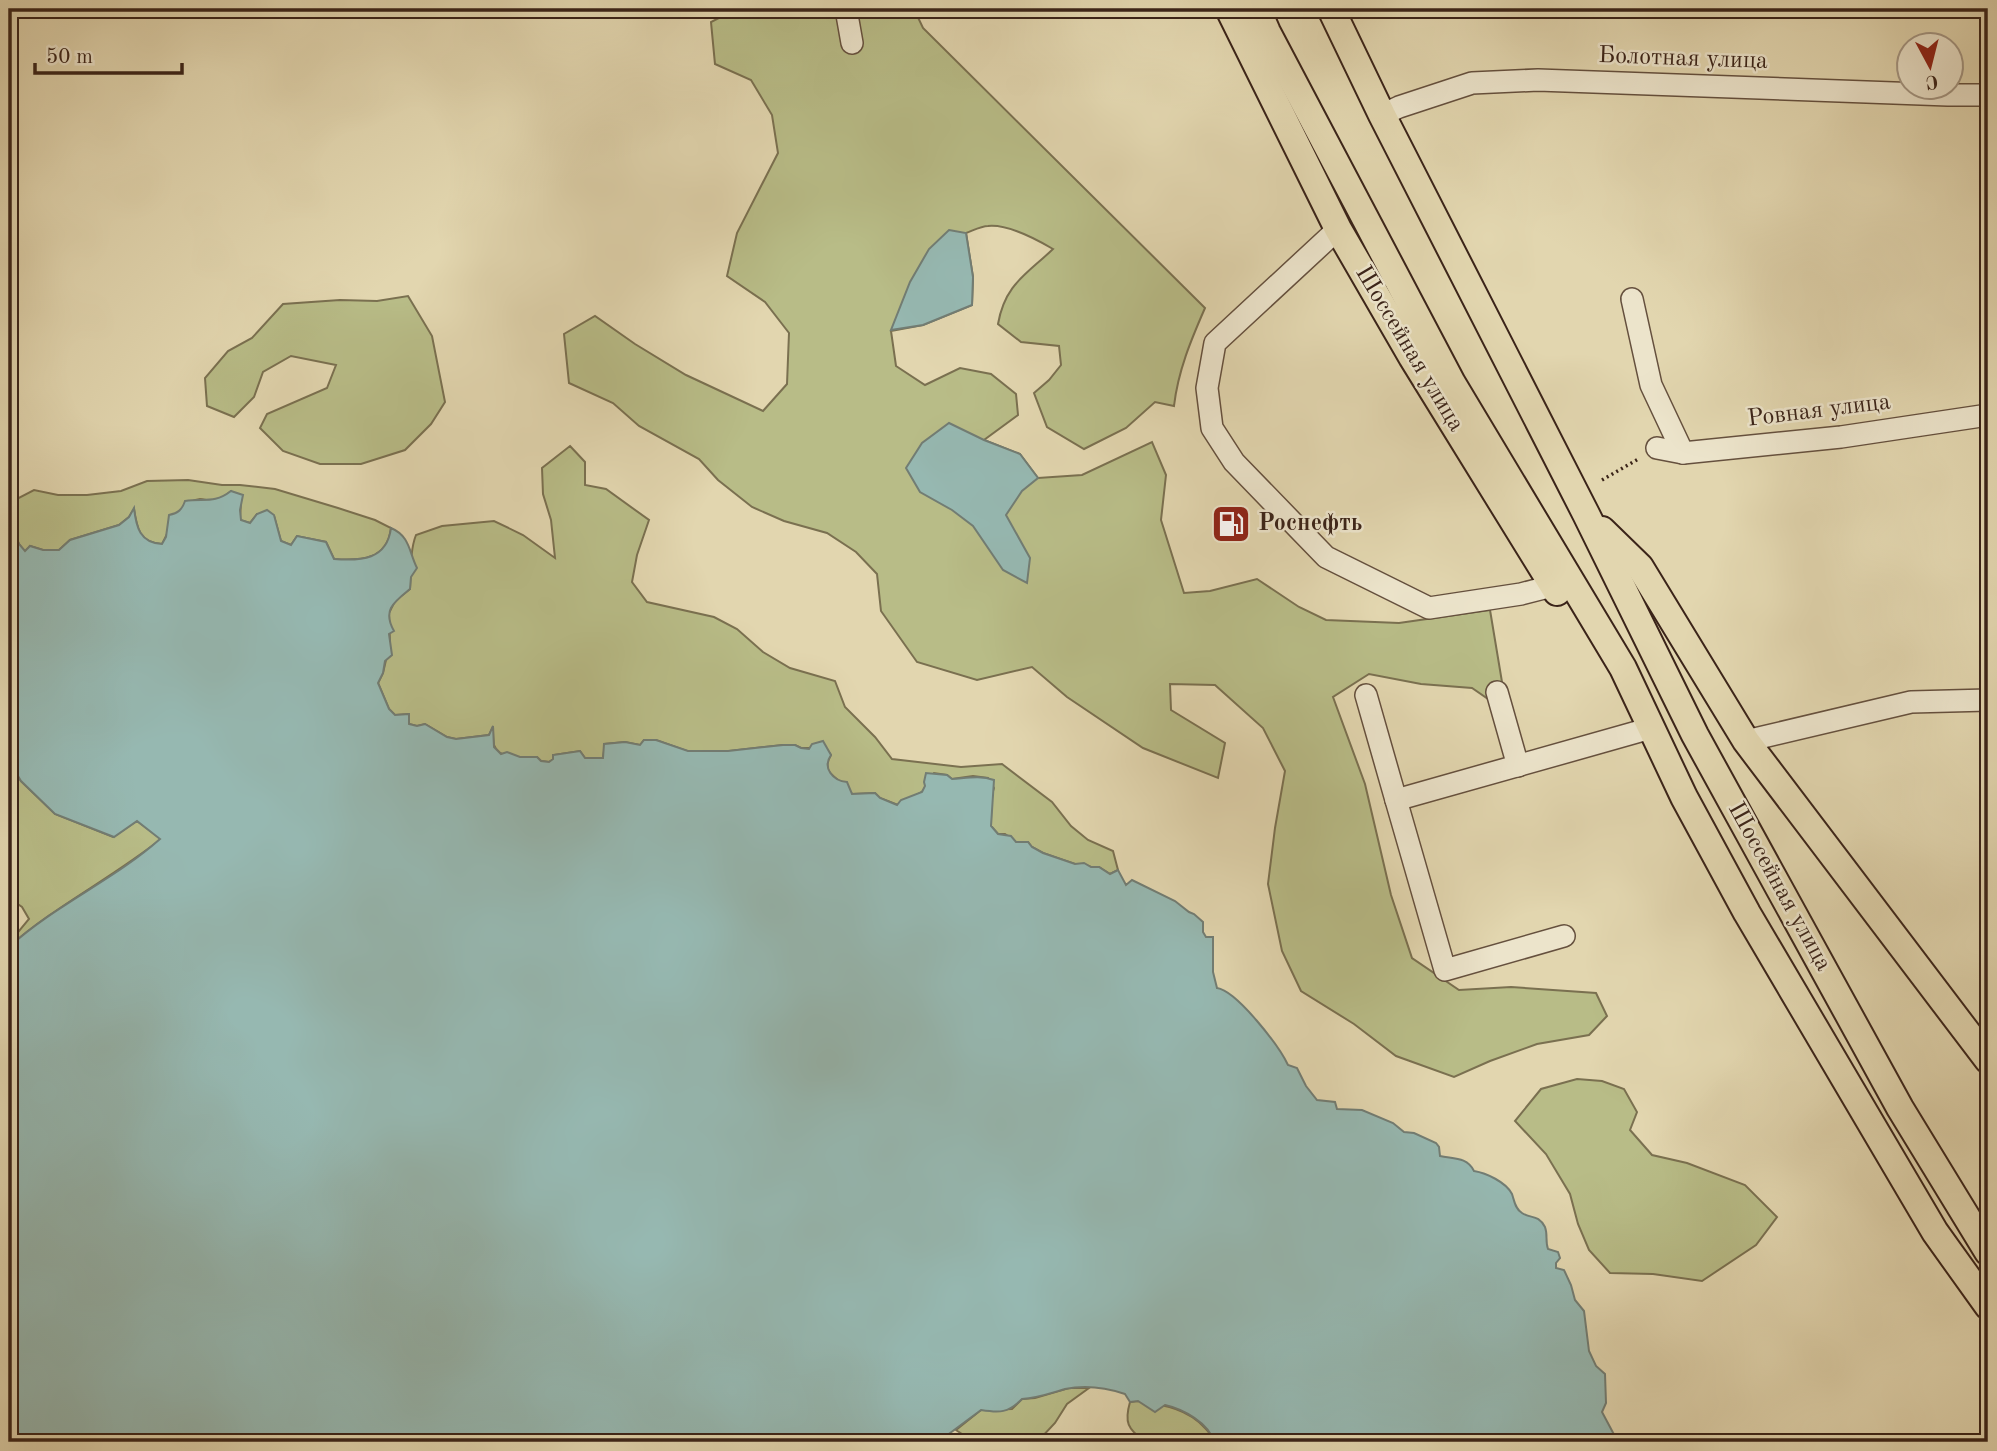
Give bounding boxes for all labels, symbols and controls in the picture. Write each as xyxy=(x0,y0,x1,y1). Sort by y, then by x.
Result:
scale bar xyxy=(35,32,182,76)
north arrow xyxy=(1896,32,1966,102)
street label: Болотная улица xyxy=(1598,44,1768,74)
text: 50 m xyxy=(46,47,93,68)
text: С xyxy=(1924,70,1939,91)
street label: Шоссейная улица xyxy=(1350,262,1468,436)
street label: Ровная улица xyxy=(1746,390,1892,432)
fuel station icon: Роснефть xyxy=(1210,503,1252,545)
place label: Роснефть xyxy=(1258,512,1363,536)
street label: Шоссейная улица xyxy=(1723,799,1835,976)

